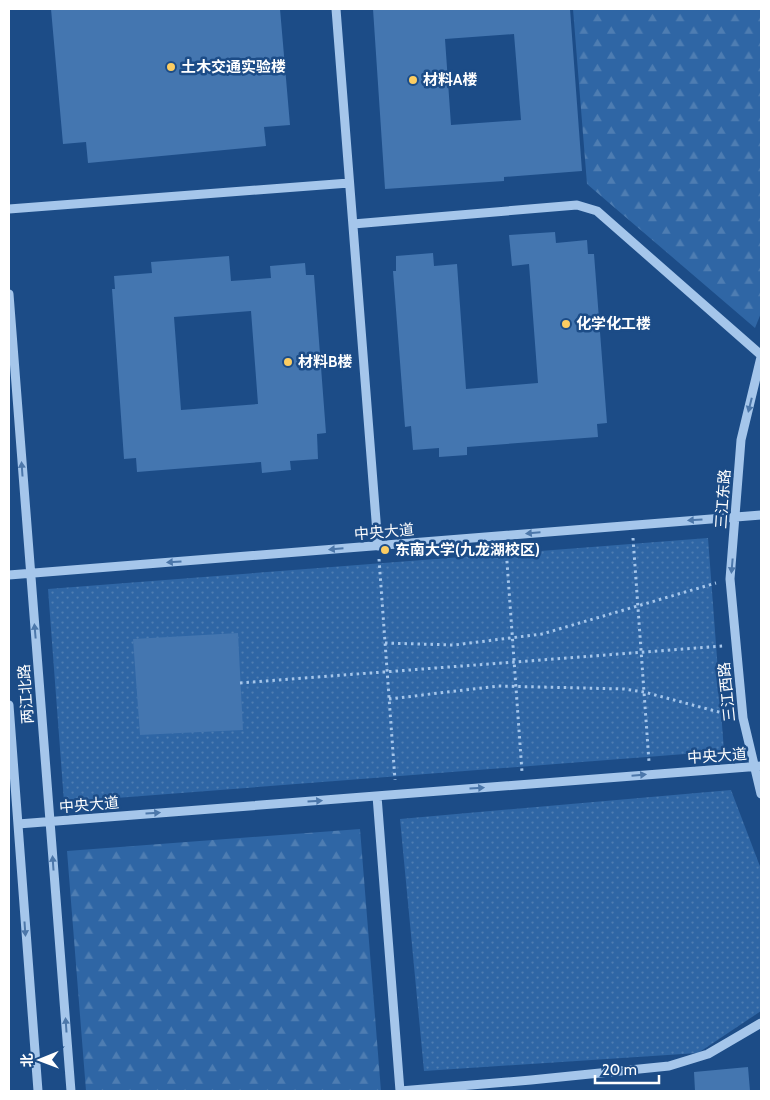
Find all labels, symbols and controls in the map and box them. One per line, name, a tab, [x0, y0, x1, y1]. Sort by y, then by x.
place label: 土木交通实验楼	[181, 58, 286, 76]
marker: 土木交通实验楼	[165, 61, 177, 73]
place label: 材料A楼	[423, 71, 477, 89]
marker: 材料A楼	[407, 74, 419, 86]
place label: 化学化工楼	[576, 315, 651, 333]
marker: 化学化工楼	[560, 318, 572, 330]
place label: 材料B楼	[298, 353, 352, 371]
marker: 材料B楼	[282, 356, 294, 368]
one-way arrow	[746, 397, 754, 412]
one-way arrow	[18, 461, 26, 477]
street label: 三江东路	[712, 468, 734, 530]
one-way arrow	[687, 517, 703, 525]
street label: 中央大道	[353, 520, 415, 544]
one-way arrow	[525, 530, 541, 538]
place label: 东南大学(九龙湖校区)	[395, 541, 540, 559]
marker: 东南大学(九龙湖校区)	[379, 544, 391, 556]
one-way arrow	[328, 545, 344, 553]
one-way arrow	[166, 558, 182, 566]
one-way arrow	[727, 558, 735, 574]
one-way arrow	[31, 623, 39, 639]
street label: 三江西路	[715, 661, 739, 723]
street label: 两江北路	[15, 663, 37, 725]
street label: 中央大道	[686, 745, 748, 767]
one-way arrow	[632, 771, 648, 779]
one-way arrow	[470, 784, 486, 792]
street label: 中央大道	[58, 793, 120, 817]
one-way arrow	[308, 797, 324, 805]
one-way arrow	[146, 809, 162, 817]
one-way arrow	[49, 855, 57, 871]
one-way arrow	[22, 921, 30, 937]
one-way arrow	[61, 1017, 69, 1033]
north arrow	[15, 1035, 65, 1085]
scale bar	[595, 1052, 659, 1084]
text: 北	[18, 1053, 36, 1067]
text: 20 m	[602, 1061, 637, 1079]

